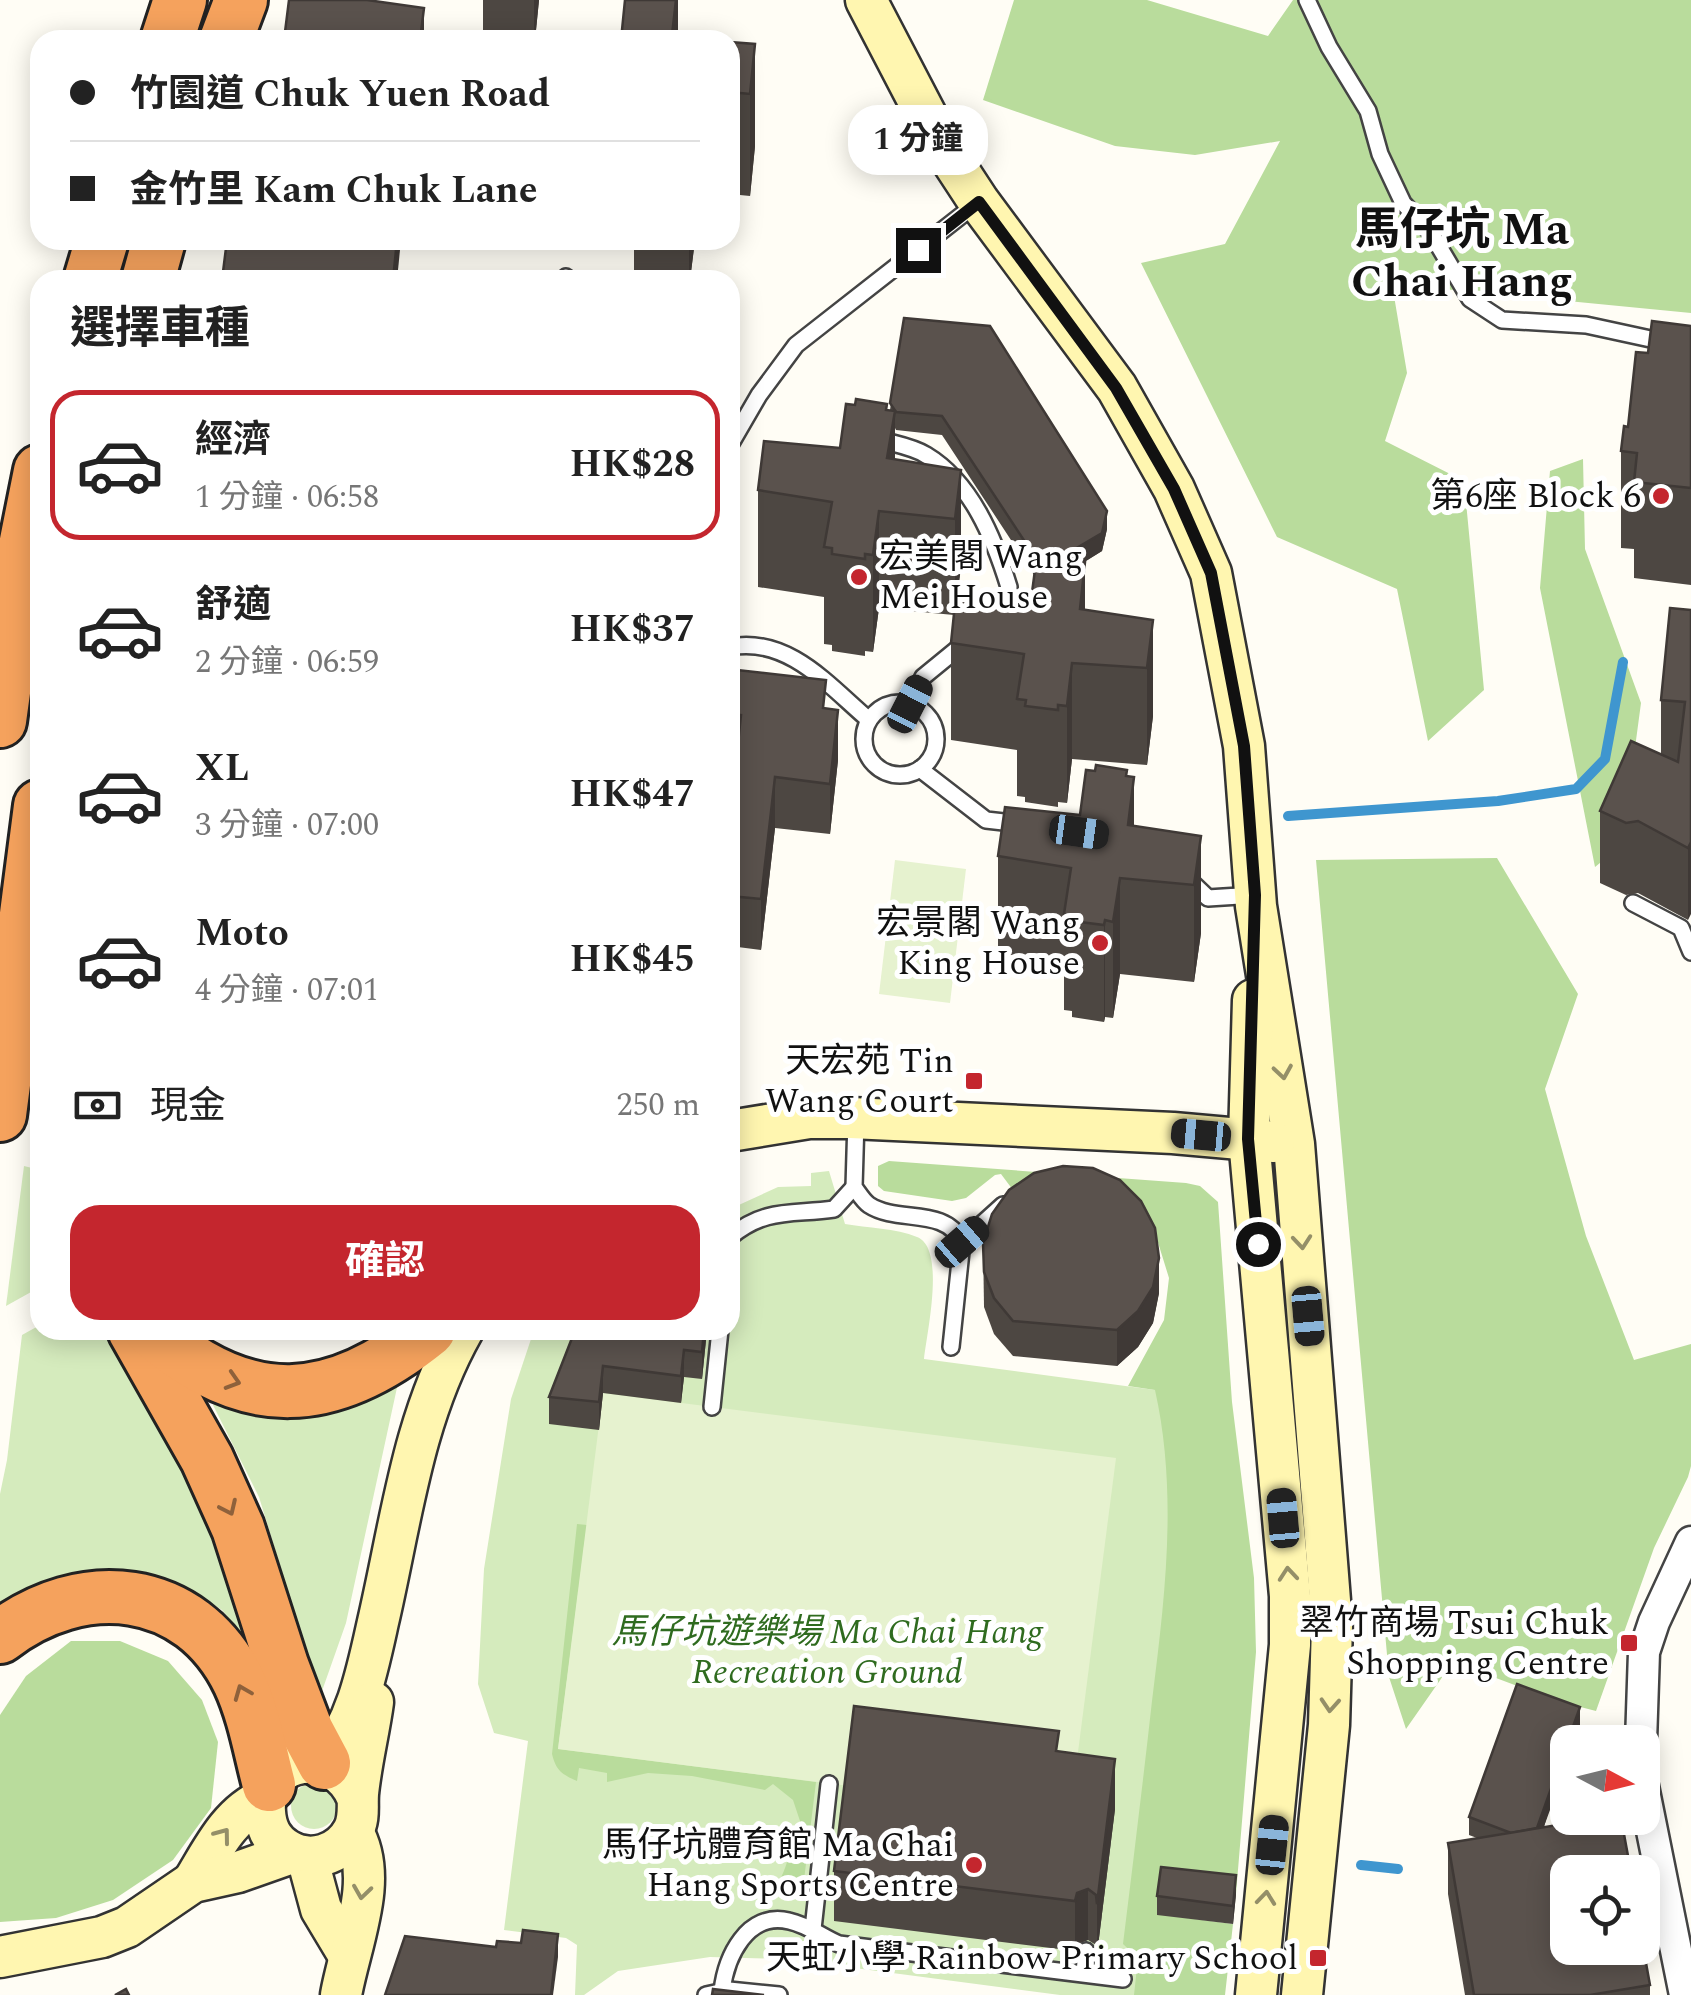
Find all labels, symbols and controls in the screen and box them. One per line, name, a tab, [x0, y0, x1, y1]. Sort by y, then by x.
text: 竹園道 Chuk Yuen Road	[130, 66, 550, 124]
callout: 1 分鐘	[848, 105, 988, 175]
text: 1 分鐘	[873, 115, 963, 164]
text: 金竹里 Kam Chuk Lane	[130, 162, 538, 220]
district label: 馬仔坑 Ma Chai Hang	[1351, 196, 1573, 317]
route end	[896, 228, 941, 273]
text: 選擇車種	[70, 295, 250, 364]
text: 經濟	[195, 412, 271, 470]
icon: car	[75, 420, 165, 510]
text: HK$28	[570, 436, 695, 494]
place label: 第6座 Block 6	[1430, 470, 1641, 523]
text: 1 分鐘 · 06:58	[195, 473, 379, 522]
marker: 第6座 Block 6	[1650, 485, 1672, 507]
place label: 宏美閣 Wang Mei House	[879, 531, 1083, 624]
marker: 宏美閣 Wang Mei House	[848, 566, 870, 588]
text: 舒適	[195, 577, 271, 635]
icon: car	[75, 585, 165, 675]
text: HK$37	[570, 601, 695, 659]
text: 2 分鐘 · 06:59	[195, 638, 379, 687]
car	[883, 670, 937, 738]
text: XL	[195, 740, 249, 798]
icon: car	[75, 750, 165, 840]
text: HK$47	[570, 766, 695, 824]
text: 3 分鐘 · 07:00	[195, 801, 379, 850]
car	[1047, 813, 1111, 851]
place label: 宏景閣 Wang King House	[876, 897, 1080, 990]
text: Moto	[195, 905, 289, 963]
icon: car	[75, 915, 165, 1005]
text: HK$45	[570, 931, 695, 989]
marker: 宏景閣 Wang King House	[1089, 932, 1111, 954]
text: 4 分鐘 · 07:01	[195, 966, 379, 1015]
place label: 天宏苑 Tin Wang Court	[765, 1035, 954, 1128]
one-way arrow	[1271, 1063, 1292, 1080]
marker: 天宏苑 Tin Wang Court	[963, 1070, 985, 1092]
icon: cash	[70, 1078, 125, 1133]
text: 現金	[150, 1078, 226, 1136]
text: 250 m	[616, 1081, 700, 1130]
car	[1170, 1117, 1232, 1153]
button: 確認	[70, 1205, 700, 1320]
car	[930, 1211, 994, 1273]
route start	[1236, 1222, 1281, 1267]
one-way arrow	[1291, 1234, 1312, 1250]
car	[1290, 1285, 1326, 1347]
one-way arrow	[224, 1369, 241, 1390]
car	[1265, 1487, 1301, 1549]
one-way arrow	[217, 1498, 237, 1516]
one-way arrow	[1278, 1566, 1300, 1582]
place label: 翠竹商場 Tsui Chuk Shopping Centre	[1299, 1597, 1609, 1690]
park label: 馬仔坑遊樂場 Ma Chai Hang Recreation Ground	[611, 1606, 1044, 1699]
marker: 翠竹商場 Tsui Chuk Shopping Centre	[1618, 1632, 1640, 1654]
one-way arrow	[233, 1684, 253, 1701]
one-way arrow	[1320, 1698, 1341, 1714]
north arrow	[1550, 1725, 1660, 1835]
map controls	[1550, 1725, 1660, 1965]
car	[1254, 1814, 1290, 1876]
place label: 馬仔坑體育館 Ma Chai Hang Sports Centre	[602, 1819, 954, 1912]
one-way arrow	[212, 1828, 229, 1846]
marker: 馬仔坑體育館 Ma Chai Hang Sports Centre	[963, 1854, 985, 1876]
button: locate	[1550, 1855, 1660, 1965]
one-way arrow	[353, 1884, 374, 1901]
one-way arrow	[1255, 1890, 1276, 1906]
place label: 天虹小學 Rainbow Primary School	[766, 1932, 1298, 1985]
marker: 天虹小學 Rainbow Primary School	[1307, 1947, 1329, 1969]

